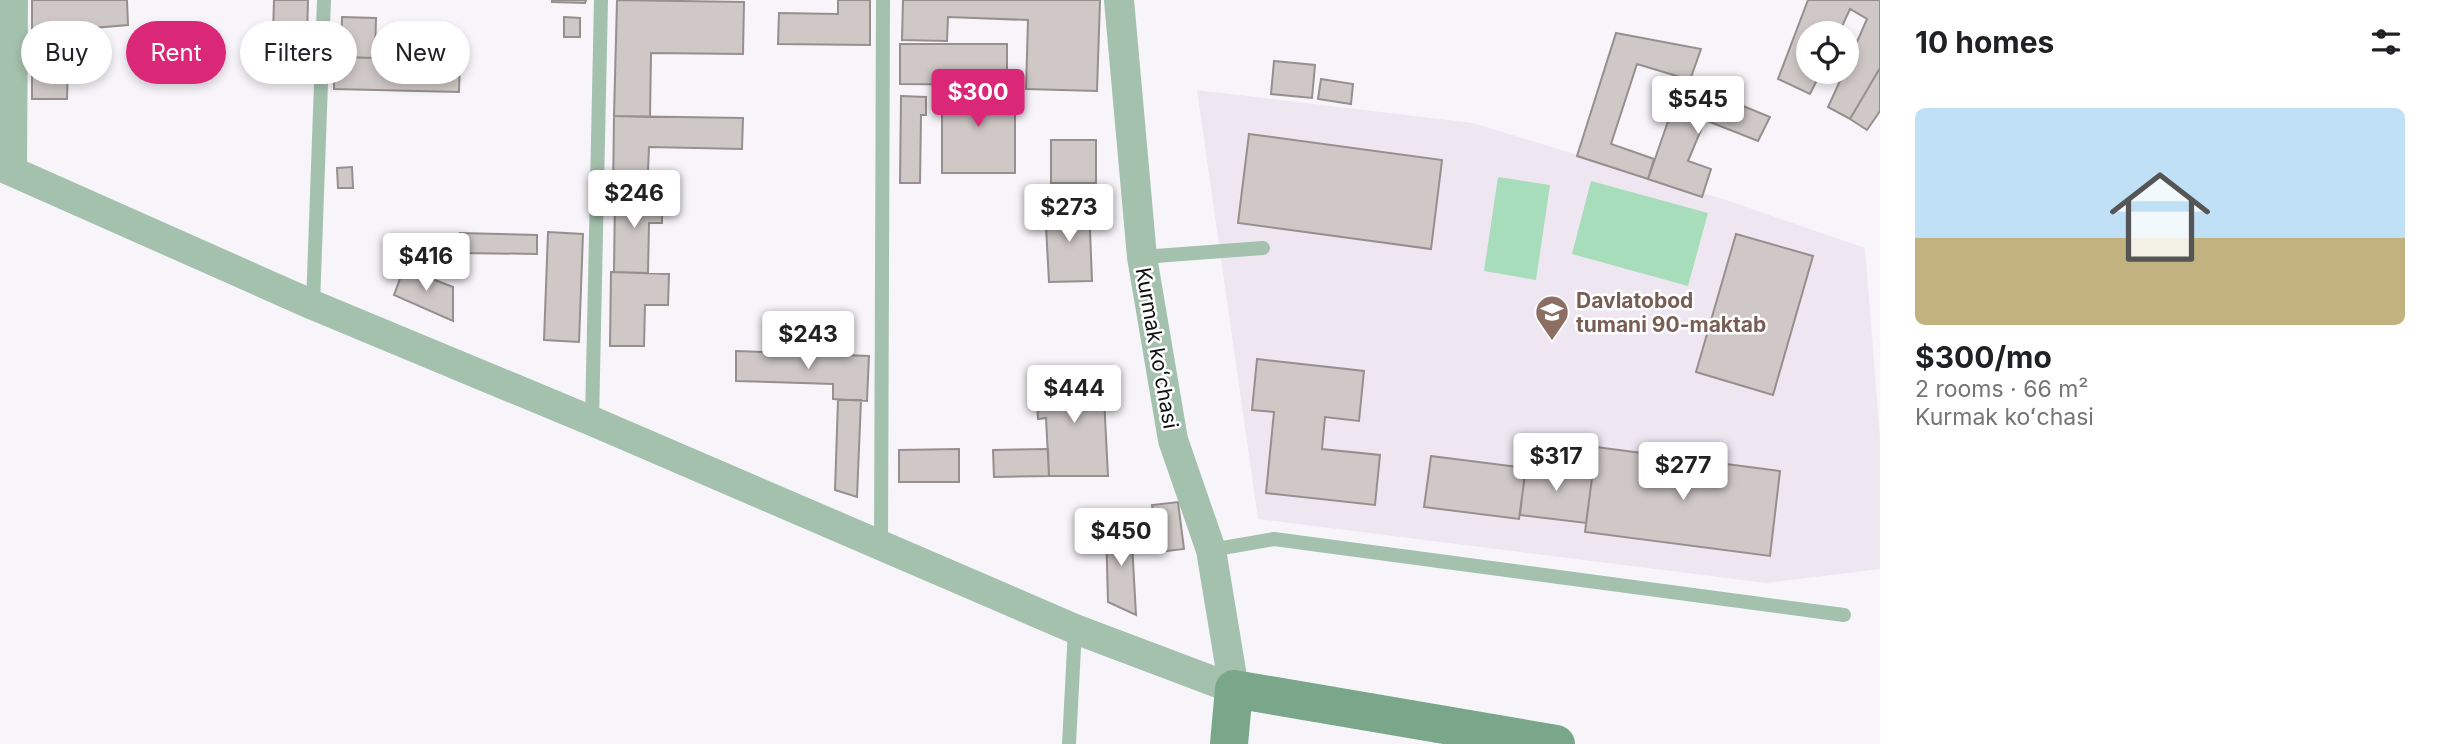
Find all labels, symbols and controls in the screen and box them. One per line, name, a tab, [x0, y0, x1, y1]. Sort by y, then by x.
chip: Buy	[21, 21, 112, 84]
chip: Rent	[126, 21, 226, 84]
chip: Filters	[240, 21, 357, 84]
chip: New	[371, 21, 470, 84]
map controls	[1796, 21, 1859, 84]
button: locate	[1796, 21, 1859, 84]
icon: filters	[2367, 23, 2405, 61]
text: 10 homes	[1915, 24, 2054, 60]
pin: $300	[937, 69, 1019, 129]
pin: $545	[1657, 76, 1739, 136]
text: $300	[948, 78, 1008, 106]
text: $545	[1668, 85, 1728, 113]
icon: home	[2097, 154, 2223, 280]
pin: $246	[593, 170, 675, 230]
text: $246	[604, 179, 664, 207]
pin: $273	[1028, 184, 1110, 244]
text: $273	[1040, 193, 1098, 221]
pin: $416	[385, 233, 467, 293]
text: $416	[399, 242, 453, 270]
street label: Kurmak koʻchasi	[1131, 265, 1183, 431]
place label: Davlatobod tumani 90-maktab	[1576, 288, 1766, 337]
school or university icon: Davlatobod tumani 90-maktab	[1533, 293, 1571, 342]
pin: $243	[767, 312, 849, 371]
text: $243	[778, 320, 838, 348]
text: $300/mo	[1915, 339, 2052, 375]
pin: $444	[1033, 366, 1115, 425]
text: $444	[1043, 374, 1105, 402]
text: 2 rooms · 66 m²	[1915, 375, 2089, 403]
text: Kurmak koʻchasi	[1915, 403, 2094, 431]
pin: $317	[1515, 434, 1597, 493]
text: $317	[1529, 442, 1583, 470]
pin: $277	[1642, 442, 1724, 502]
text: $277	[1655, 451, 1711, 479]
pin: $450	[1080, 508, 1162, 568]
text: $450	[1091, 517, 1151, 545]

